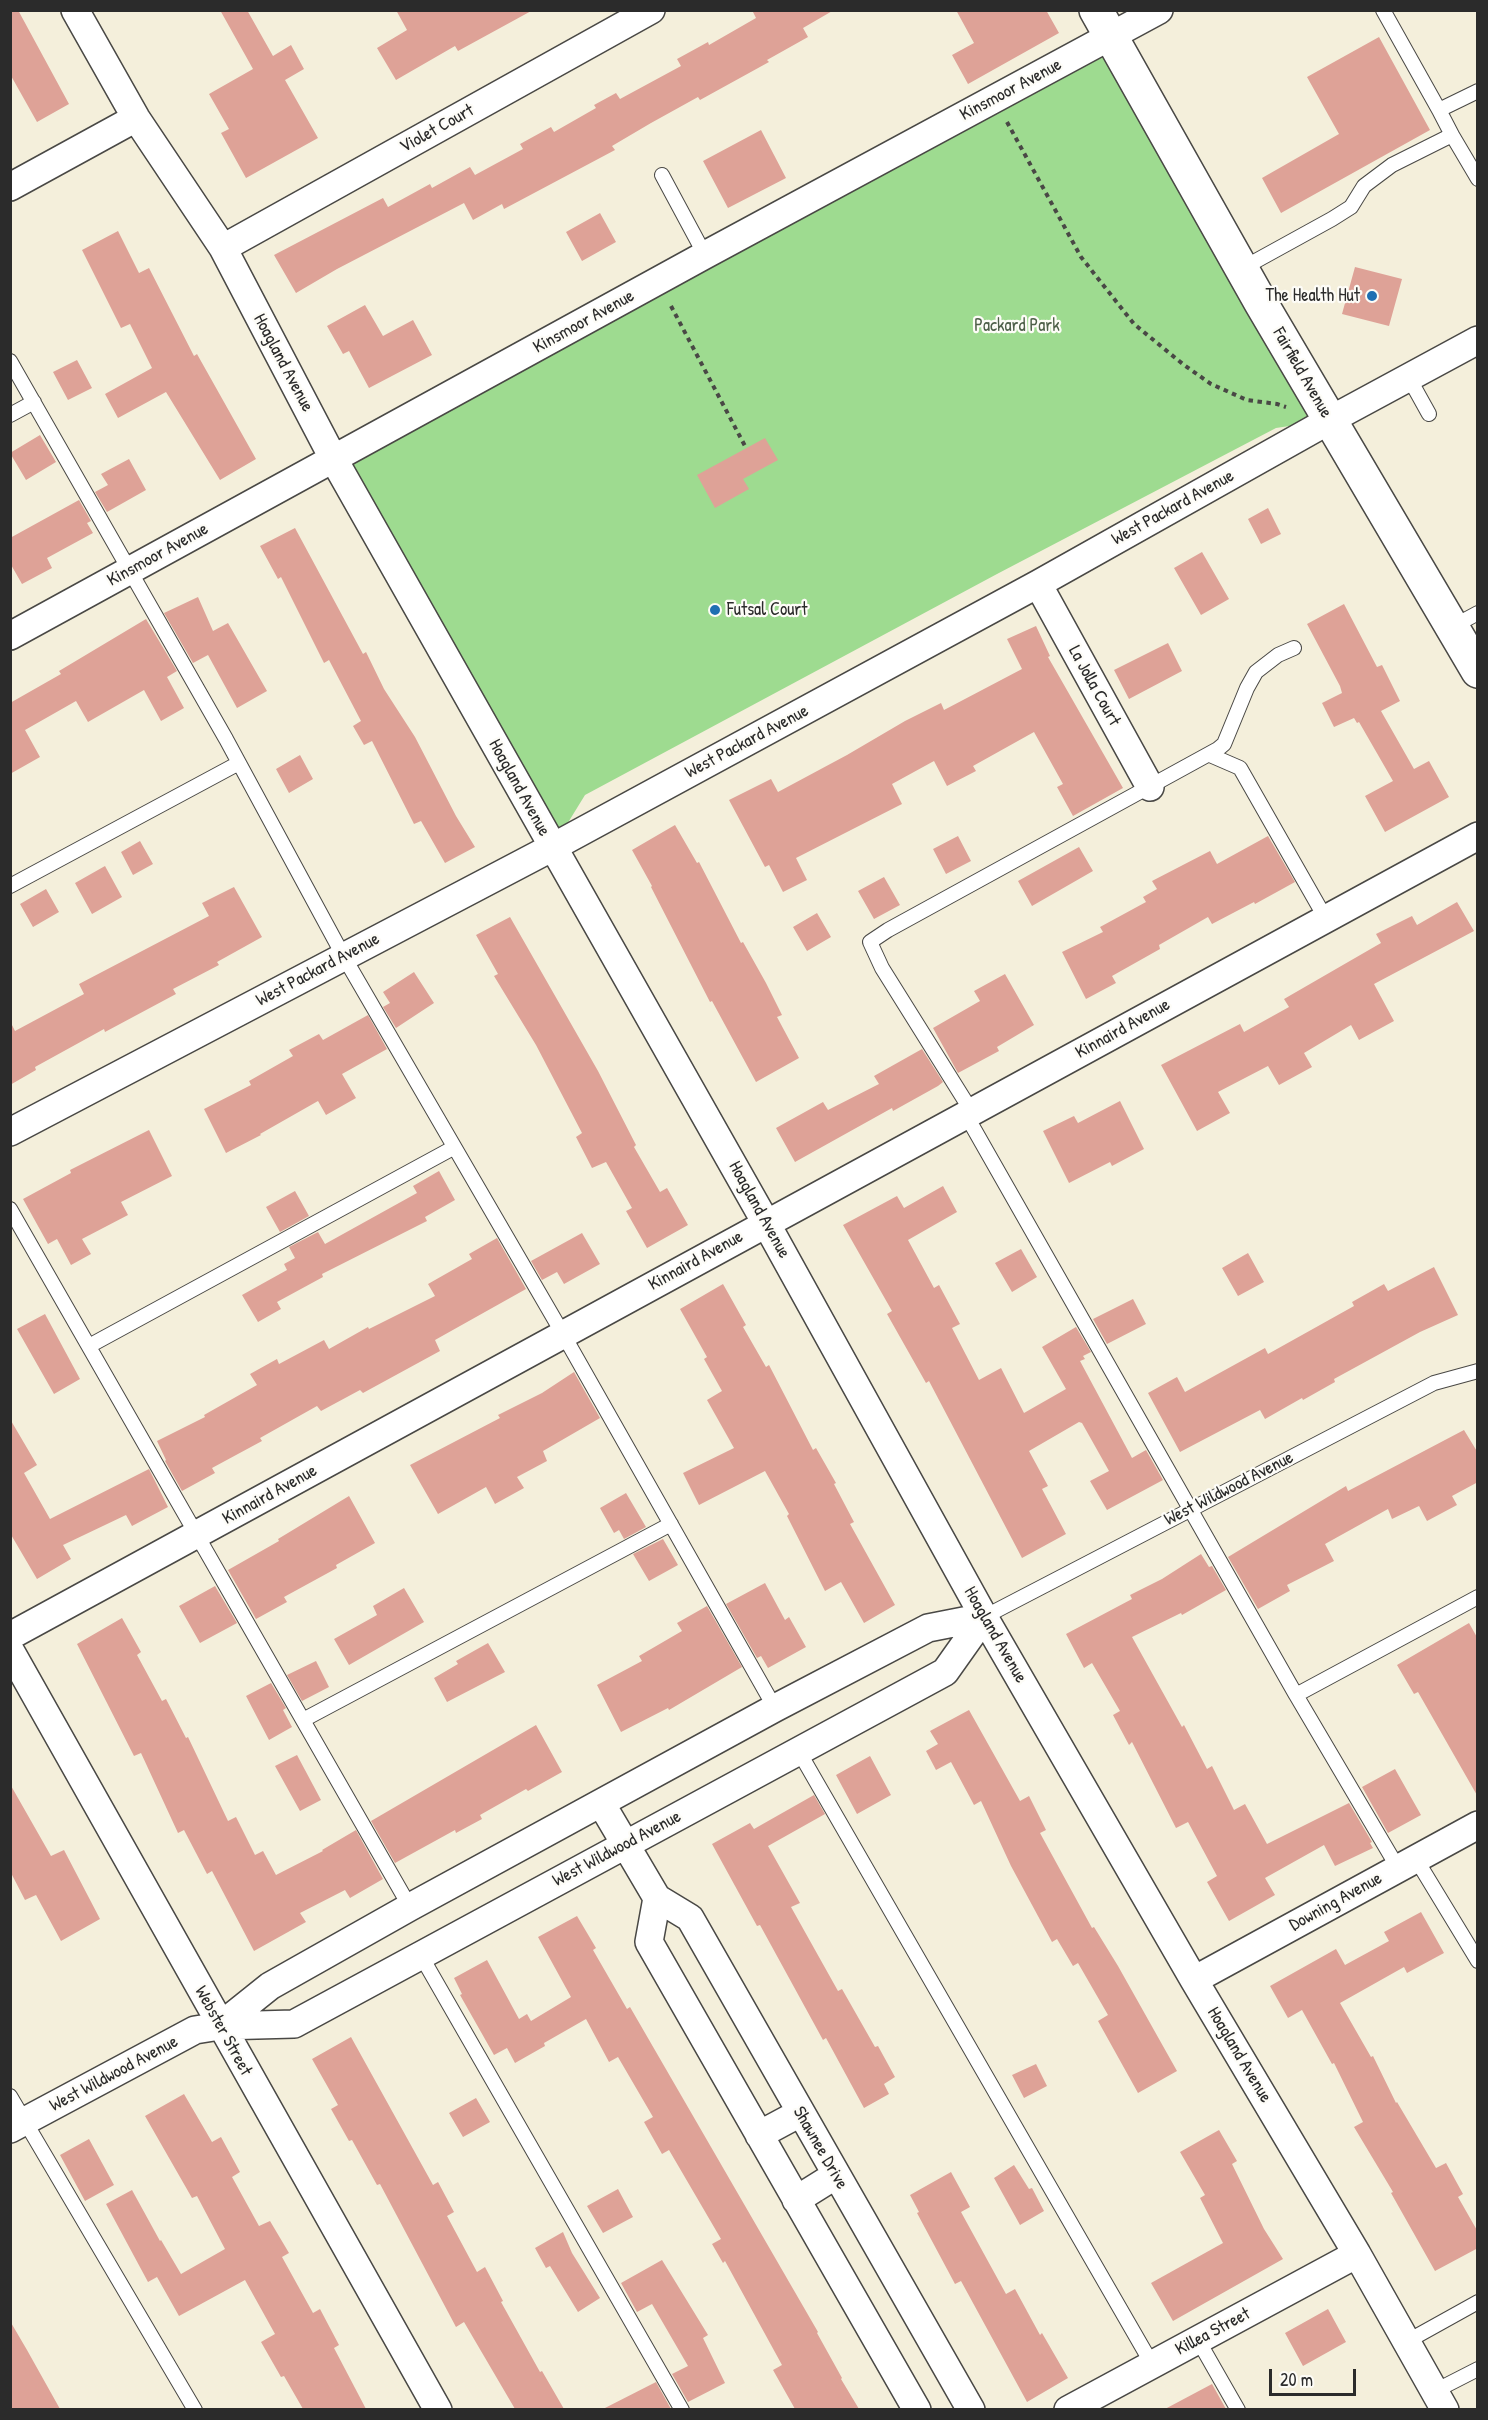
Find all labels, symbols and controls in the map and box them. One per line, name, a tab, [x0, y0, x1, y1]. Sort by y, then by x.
street label: Kinsmoor Avenue	[956, 54, 1066, 126]
street label: Violet Court	[396, 100, 478, 158]
street label: Kinsmoor Avenue	[530, 285, 638, 359]
place label: The Health Hut	[1266, 285, 1360, 307]
marker: The Health Hut	[1365, 289, 1379, 303]
street label: Hoagland Avenue	[248, 310, 318, 416]
park label: Packard Park	[974, 315, 1060, 337]
street label: Fairfield Avenue	[1267, 324, 1337, 422]
street label: West Packard Avenue	[1108, 465, 1238, 551]
street label: Kinsmoor Avenue	[104, 518, 212, 592]
place label: Futsal Court	[727, 599, 807, 621]
marker: Futsal Court	[708, 603, 722, 617]
street label: La Jolla Court	[1063, 642, 1125, 730]
street label: West Packard Avenue	[682, 700, 812, 784]
street label: Hoagland Avenue	[483, 736, 555, 840]
street label: West Packard Avenue	[253, 928, 383, 1012]
street label: Kinnaird Avenue	[1072, 994, 1174, 1064]
street label: Hoagland Avenue	[723, 1158, 795, 1262]
street label: Kinnaird Avenue	[645, 1226, 747, 1296]
street label: West Wildwood Avenue	[1161, 1447, 1297, 1531]
street label: Kinnaird Avenue	[219, 1460, 321, 1530]
street label: Hoagland Avenue	[959, 1583, 1031, 1687]
street label: West Wildwood Avenue	[549, 1806, 685, 1892]
street label: Downing Avenue	[1286, 1868, 1386, 1936]
street label: Webster Street	[190, 1983, 256, 2079]
street label: Hoagland Avenue	[1202, 2003, 1276, 2107]
street label: West Wildwood Avenue	[46, 2031, 182, 2117]
street label: Shawnee Drive	[788, 2103, 852, 2193]
street label: Killea Street	[1172, 2303, 1254, 2361]
scale bar	[1272, 2357, 1359, 2395]
text: 20 m	[1280, 2367, 1313, 2392]

